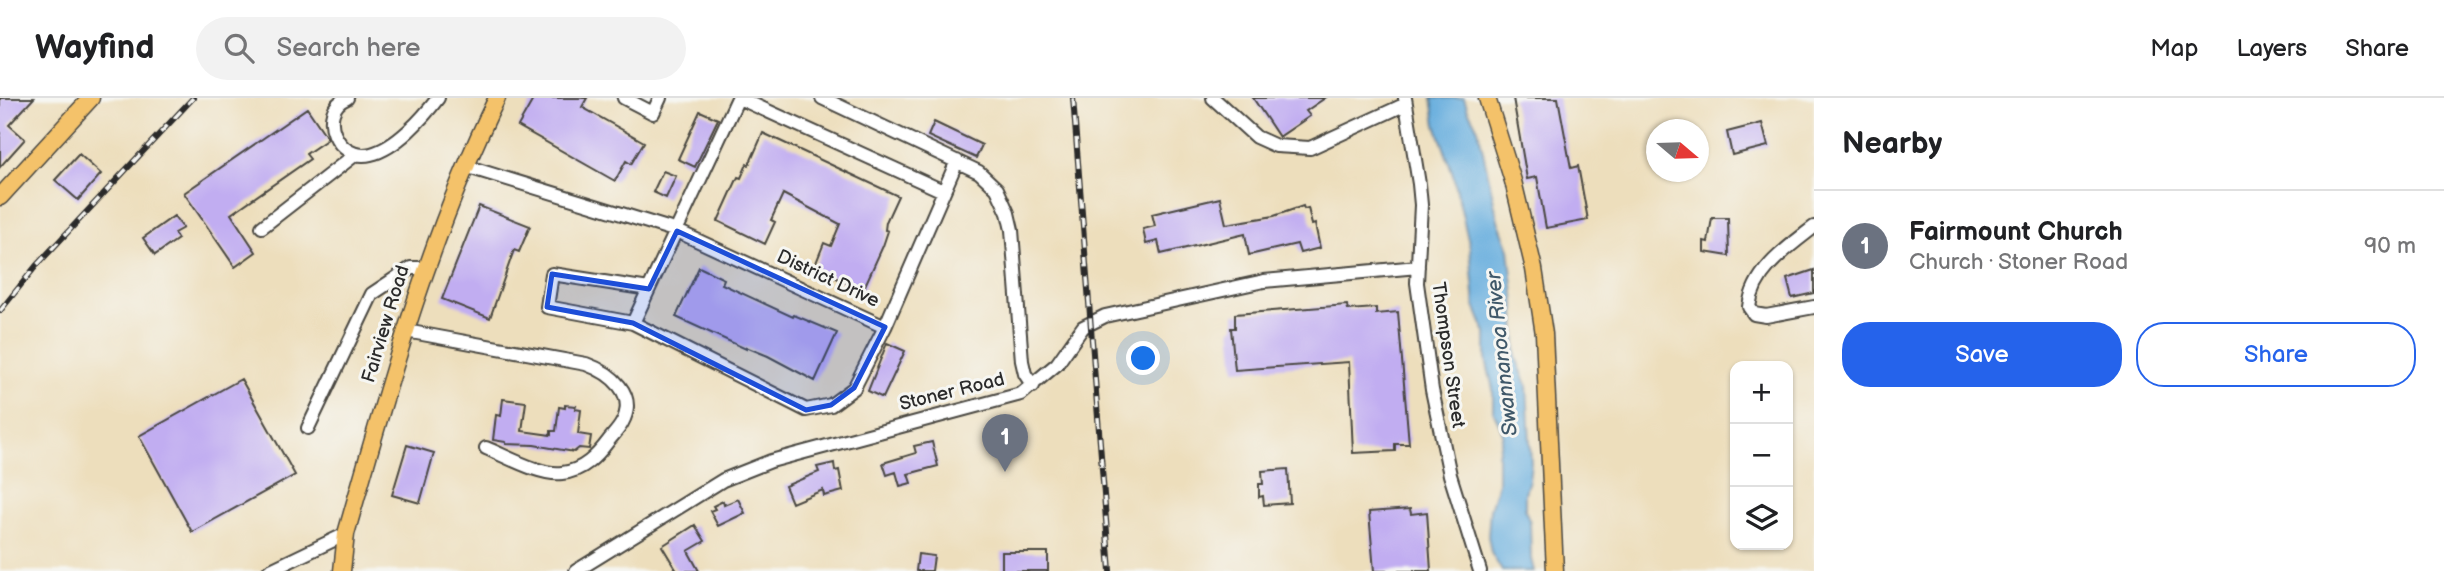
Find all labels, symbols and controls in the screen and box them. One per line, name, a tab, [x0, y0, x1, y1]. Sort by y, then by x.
search box	[196, 17, 686, 80]
text: Wayfind	[35, 28, 154, 68]
icon: search	[220, 29, 258, 67]
text: Search here	[276, 33, 421, 64]
text: Map	[2150, 34, 2198, 63]
text: Layers	[2236, 34, 2307, 63]
text: Share	[2345, 34, 2409, 63]
north arrow	[1646, 119, 1709, 182]
text: Nearby	[1842, 126, 1942, 162]
text: Fairmount Church	[1909, 217, 2123, 248]
text: 1	[1860, 232, 1870, 260]
text: 90 m	[2364, 232, 2416, 260]
street label: District Drive	[773, 245, 883, 313]
text: Church · Stoner Road	[1909, 248, 2128, 276]
street label: Fairview Road	[357, 263, 415, 385]
water label: Swannanoa River	[1481, 269, 1523, 437]
street label: Thompson Street	[1426, 281, 1470, 429]
button: Save	[1842, 322, 2122, 387]
button: Share	[2136, 322, 2416, 387]
your location	[1126, 341, 1160, 375]
map controls	[1730, 361, 1793, 550]
button: +	[1730, 361, 1793, 424]
street label: Stoner Road	[897, 368, 1007, 416]
pin: 1	[982, 414, 1028, 472]
button: −	[1730, 424, 1793, 487]
button: layers	[1730, 487, 1793, 550]

